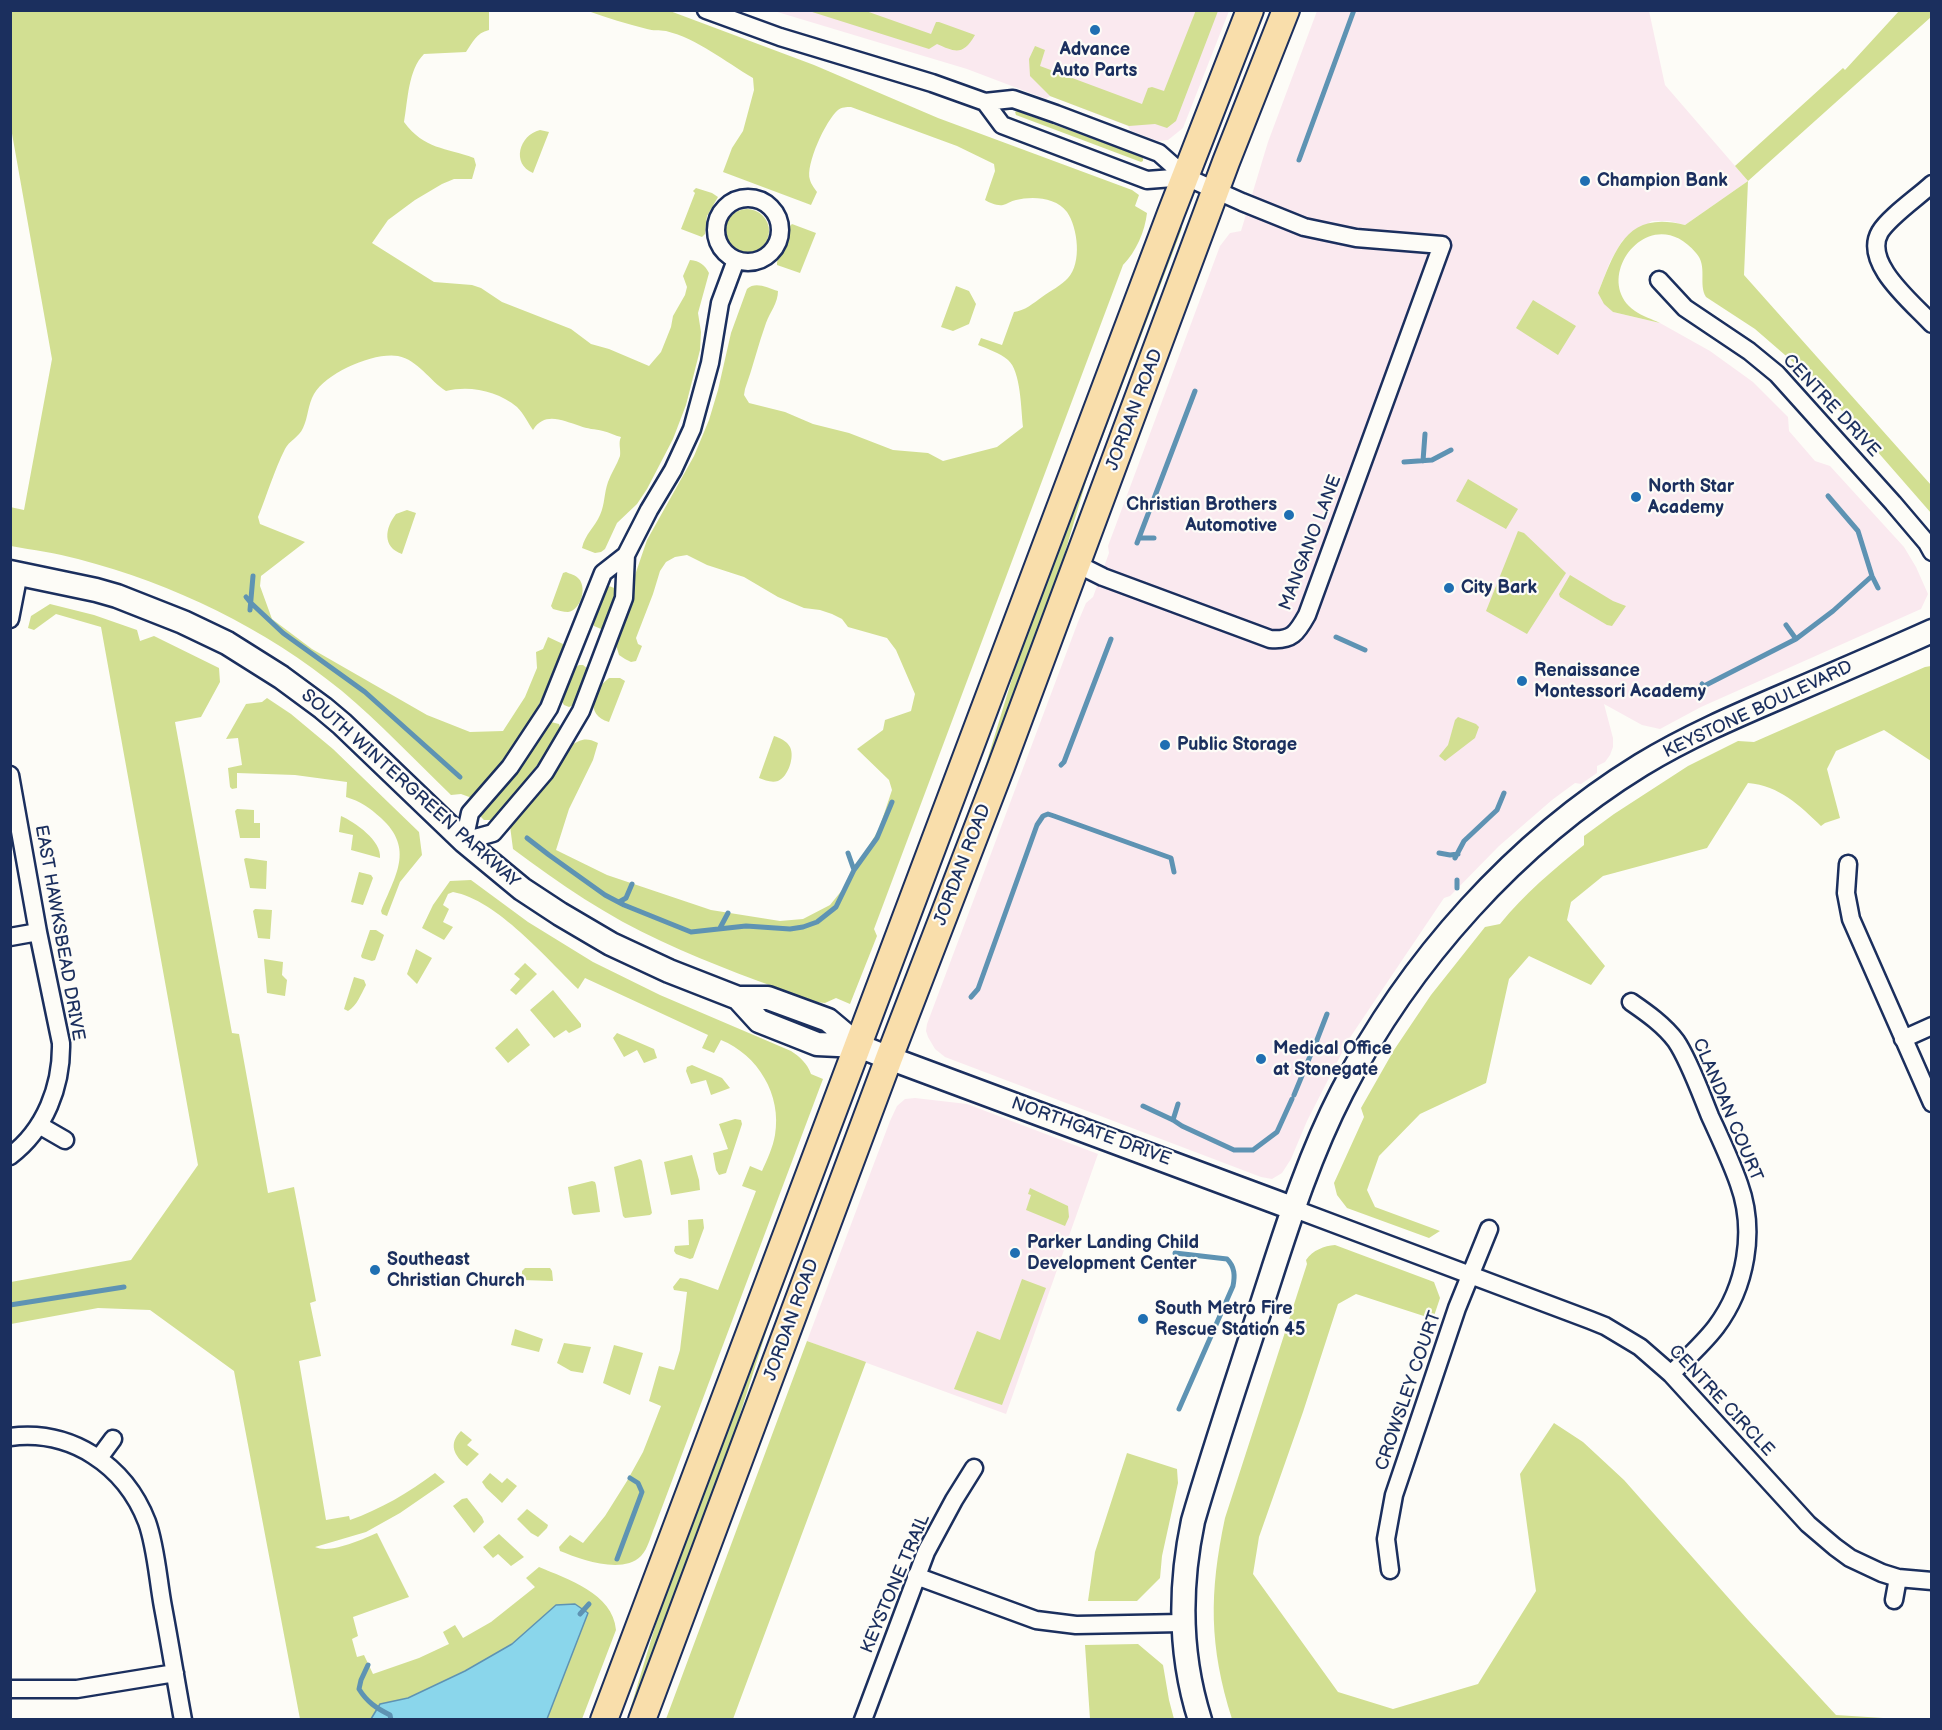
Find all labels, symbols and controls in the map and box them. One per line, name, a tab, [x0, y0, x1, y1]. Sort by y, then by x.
marker: Advance Auto Parts	[1088, 23, 1102, 37]
place label: Advance Auto Parts	[1053, 39, 1137, 82]
place label: Champion Bank	[1597, 170, 1728, 192]
marker: Champion Bank	[1578, 174, 1592, 188]
street label: JORDAN ROAD	[1102, 346, 1168, 474]
street label: CENTRE DRIVE	[1778, 350, 1884, 462]
street label: MANGANO LANE	[1275, 472, 1347, 614]
place label: North Star Academy	[1648, 476, 1734, 518]
marker: North Star Academy	[1629, 490, 1643, 504]
place label: Christian Brothers Automotive	[1126, 494, 1277, 536]
marker: Christian Brothers Automotive	[1282, 508, 1296, 522]
place label: City Bark	[1461, 577, 1537, 599]
marker: City Bark	[1442, 581, 1456, 595]
street label: KEYSTONE BOULEVARD	[1660, 657, 1856, 763]
place label: Renaissance Montessori Academy	[1534, 660, 1706, 702]
marker: Renaissance Montessori Academy	[1515, 674, 1529, 688]
street label: SOUTH WINTERGREEN PARKWAY	[296, 685, 524, 893]
place label: Public Storage	[1177, 734, 1297, 756]
marker: Public Storage	[1158, 738, 1172, 752]
street label: JORDAN ROAD	[930, 801, 996, 929]
street label: EAST HAWKSBEAD DRIVE	[29, 823, 89, 1043]
street label: CLANDAN COURT	[1687, 1035, 1767, 1185]
place label: Medical Office at Stonegate	[1273, 1038, 1392, 1080]
marker: Medical Office at Stonegate	[1254, 1052, 1268, 1066]
street label: NORTHGATE DRIVE	[1008, 1093, 1174, 1171]
place label: Parker Landing Child Development Center	[1027, 1232, 1199, 1274]
marker: Parker Landing Child Development Center	[1008, 1246, 1022, 1260]
place label: Southeast Christian Church	[387, 1249, 525, 1292]
street label: JORDAN ROAD	[760, 1256, 824, 1384]
marker: Southeast Christian Church	[368, 1263, 382, 1277]
place label: South Metro Fire Rescue Station 45	[1155, 1298, 1305, 1340]
street label: CROWSLEY COURT	[1372, 1309, 1446, 1473]
marker: South Metro Fire Rescue Station 45	[1136, 1312, 1150, 1326]
street label: CENTRE CIRCLE	[1664, 1341, 1778, 1461]
street label: KEYSTONE TRAIL	[857, 1511, 935, 1657]

